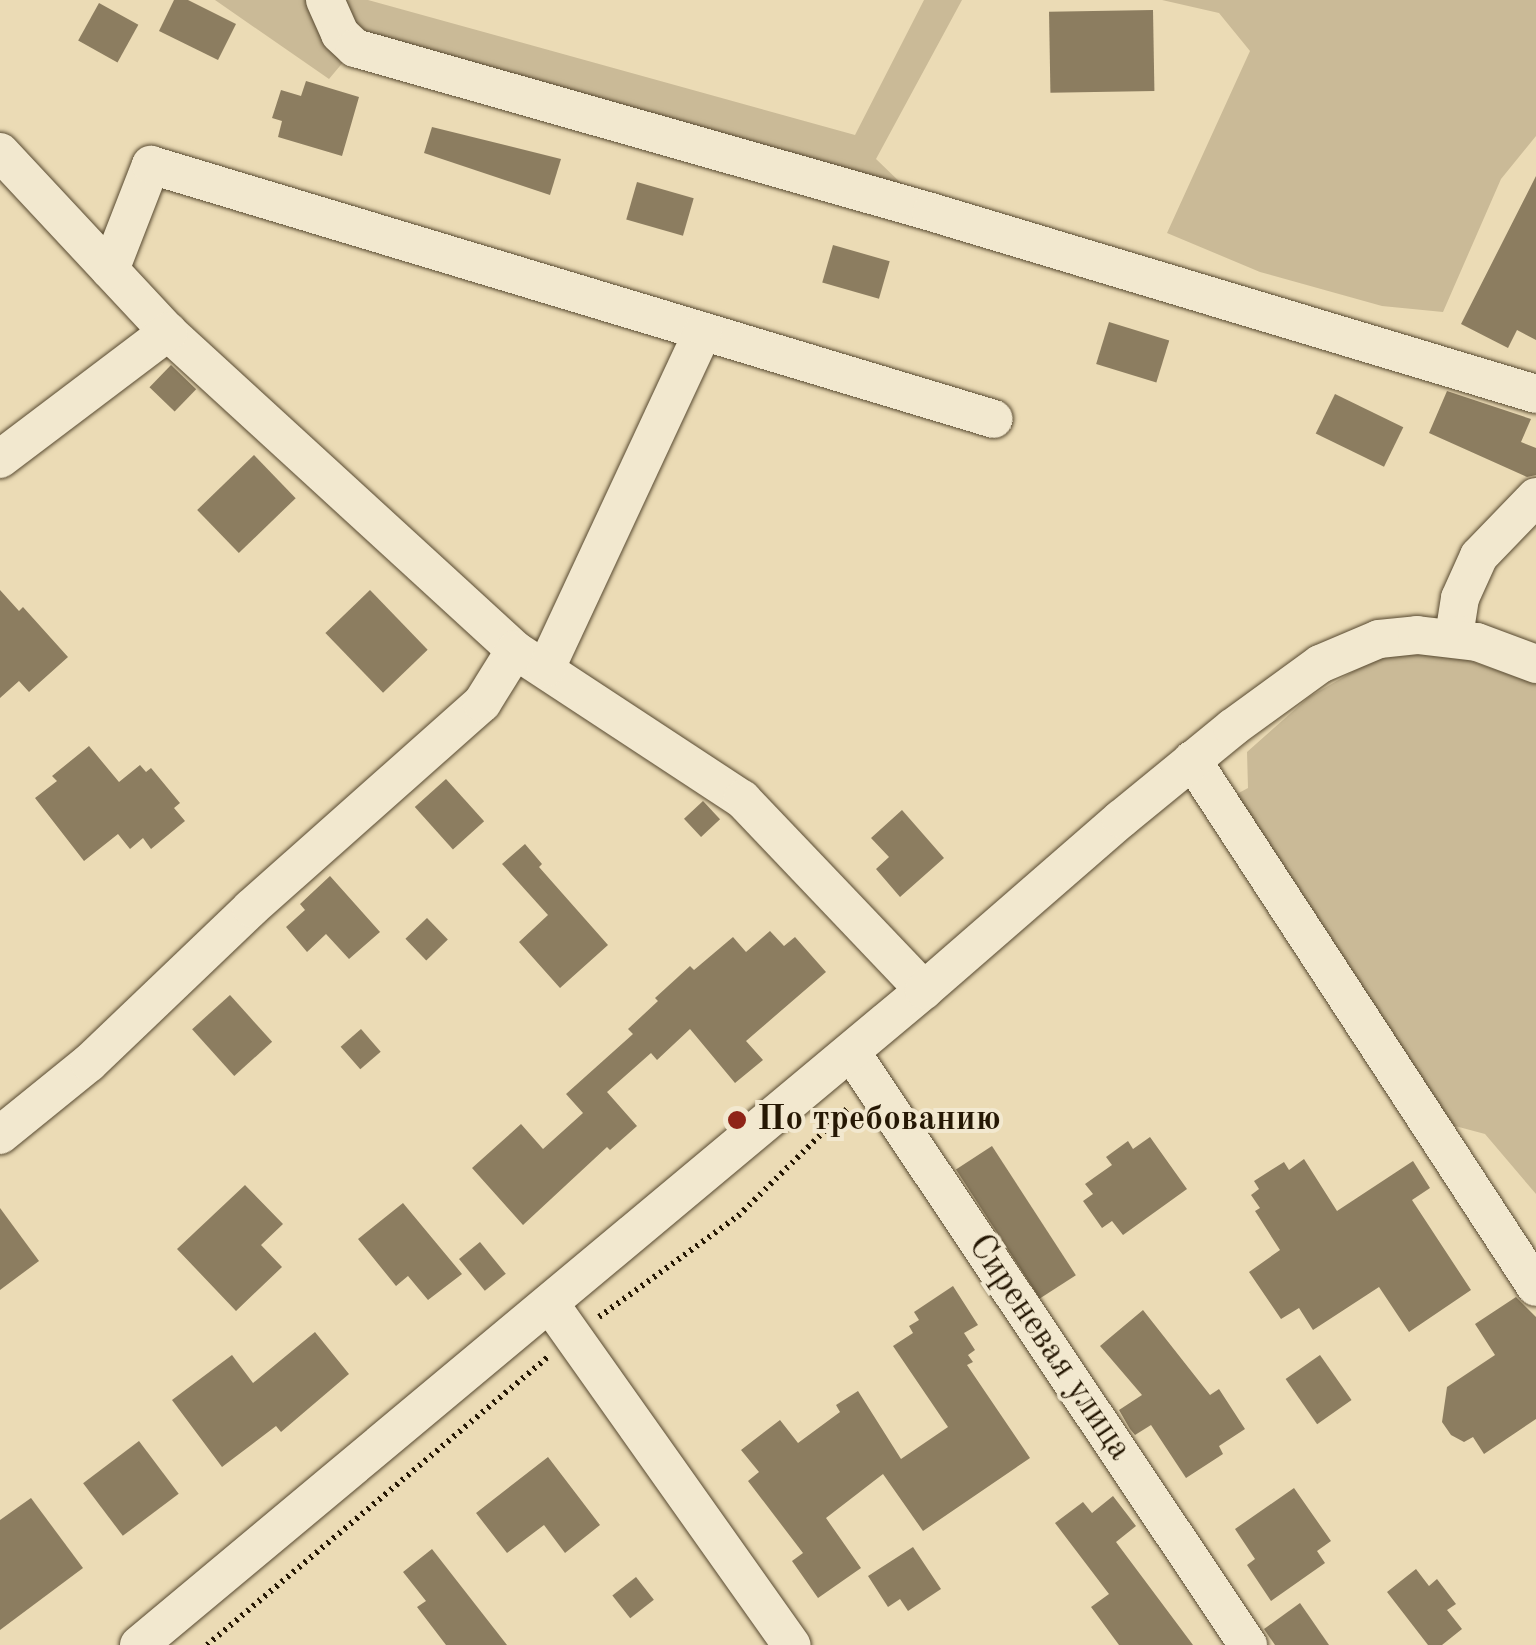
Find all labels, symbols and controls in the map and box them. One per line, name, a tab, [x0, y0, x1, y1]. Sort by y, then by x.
place label: По требованию	[757, 1099, 1001, 1141]
marker: По требованию	[726, 1109, 748, 1131]
street label: Сиреневая улица	[958, 1227, 1140, 1469]

